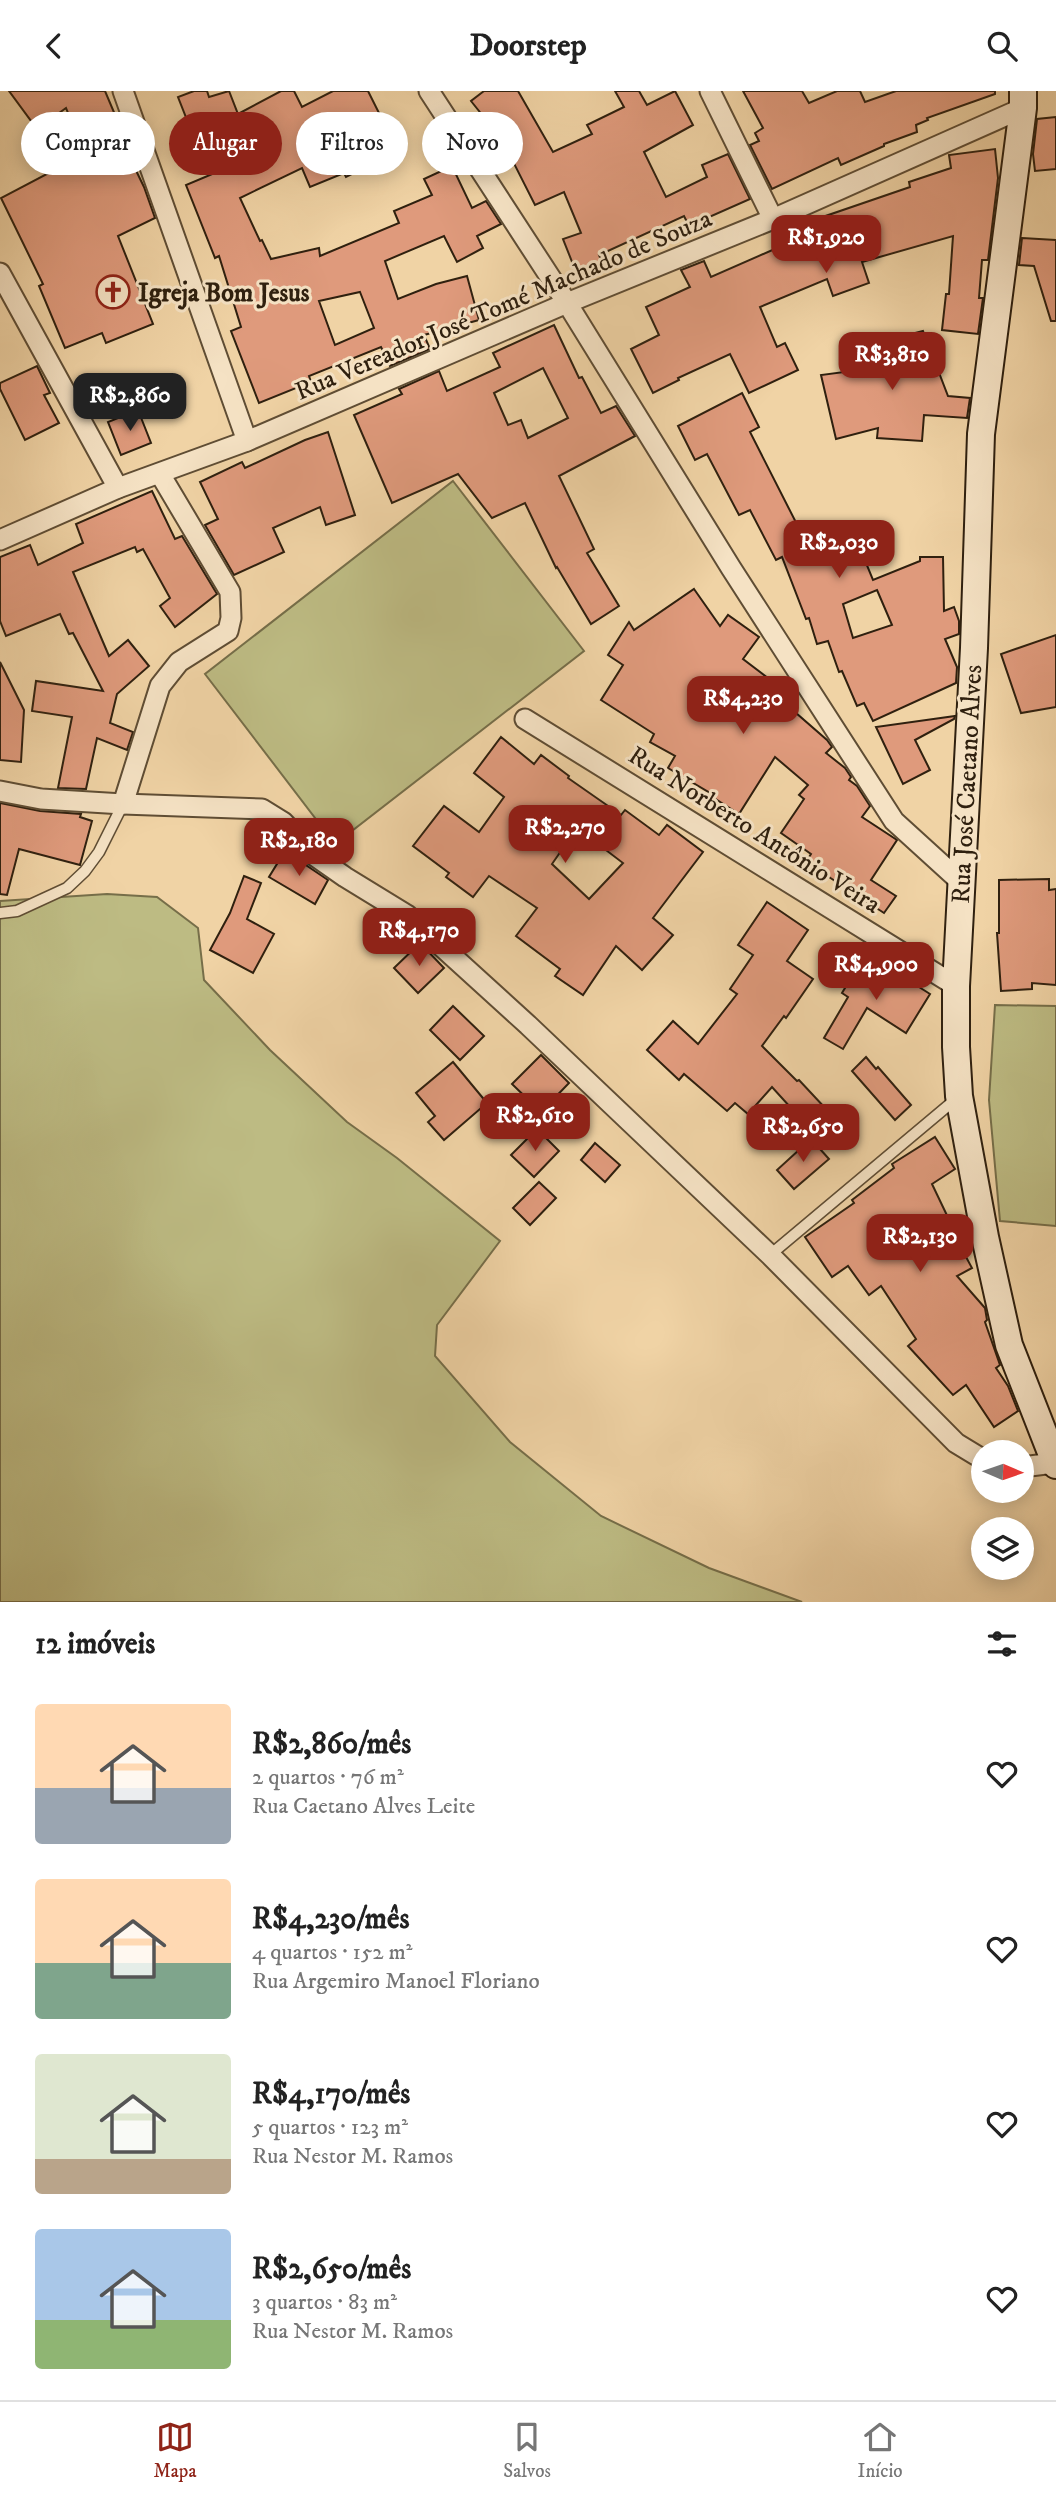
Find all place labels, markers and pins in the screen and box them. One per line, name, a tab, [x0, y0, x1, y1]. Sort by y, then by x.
pin: R$1,920	[761, 215, 891, 275]
church icon: Igreja Bom Jesus	[94, 273, 132, 311]
place label: Igreja Bom Jesus	[138, 277, 310, 310]
pin: R$3,810	[827, 333, 957, 392]
pin: R$2,860	[65, 373, 195, 433]
pin: R$2,030	[774, 521, 904, 580]
pin: R$4,230	[678, 677, 808, 736]
pin: R$2,270	[500, 805, 630, 865]
pin: R$2,180	[234, 819, 364, 878]
pin: R$4,170	[354, 909, 484, 968]
pin: R$4,900	[811, 943, 941, 1002]
pin: R$2,610	[470, 1093, 600, 1153]
pin: R$2,650	[738, 1105, 868, 1164]
pin: R$2,130	[855, 1215, 985, 1274]

